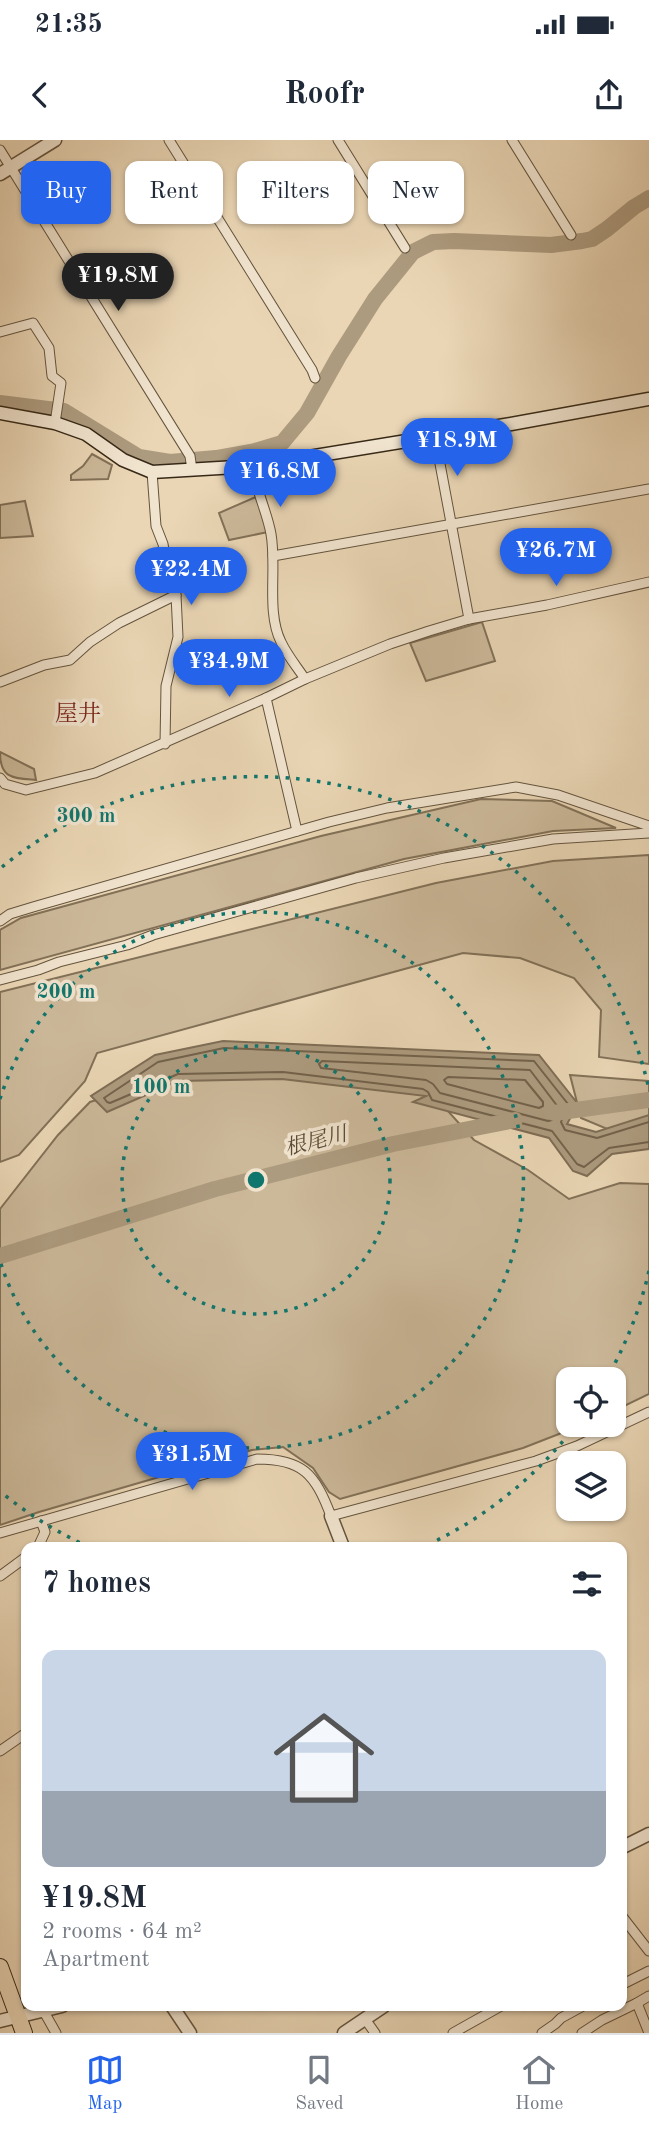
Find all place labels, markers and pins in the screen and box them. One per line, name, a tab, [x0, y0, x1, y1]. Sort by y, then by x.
pin: ¥19.8M	[61, 254, 175, 313]
pin: ¥18.9M	[400, 418, 514, 478]
pin: ¥16.8M	[223, 450, 337, 509]
pin: ¥26.7M	[499, 528, 613, 588]
pin: ¥22.4M	[134, 547, 248, 607]
pin: ¥34.9M	[172, 640, 286, 699]
centre of rings	[244, 1168, 268, 1192]
pin: ¥31.5M	[135, 1432, 249, 1492]

